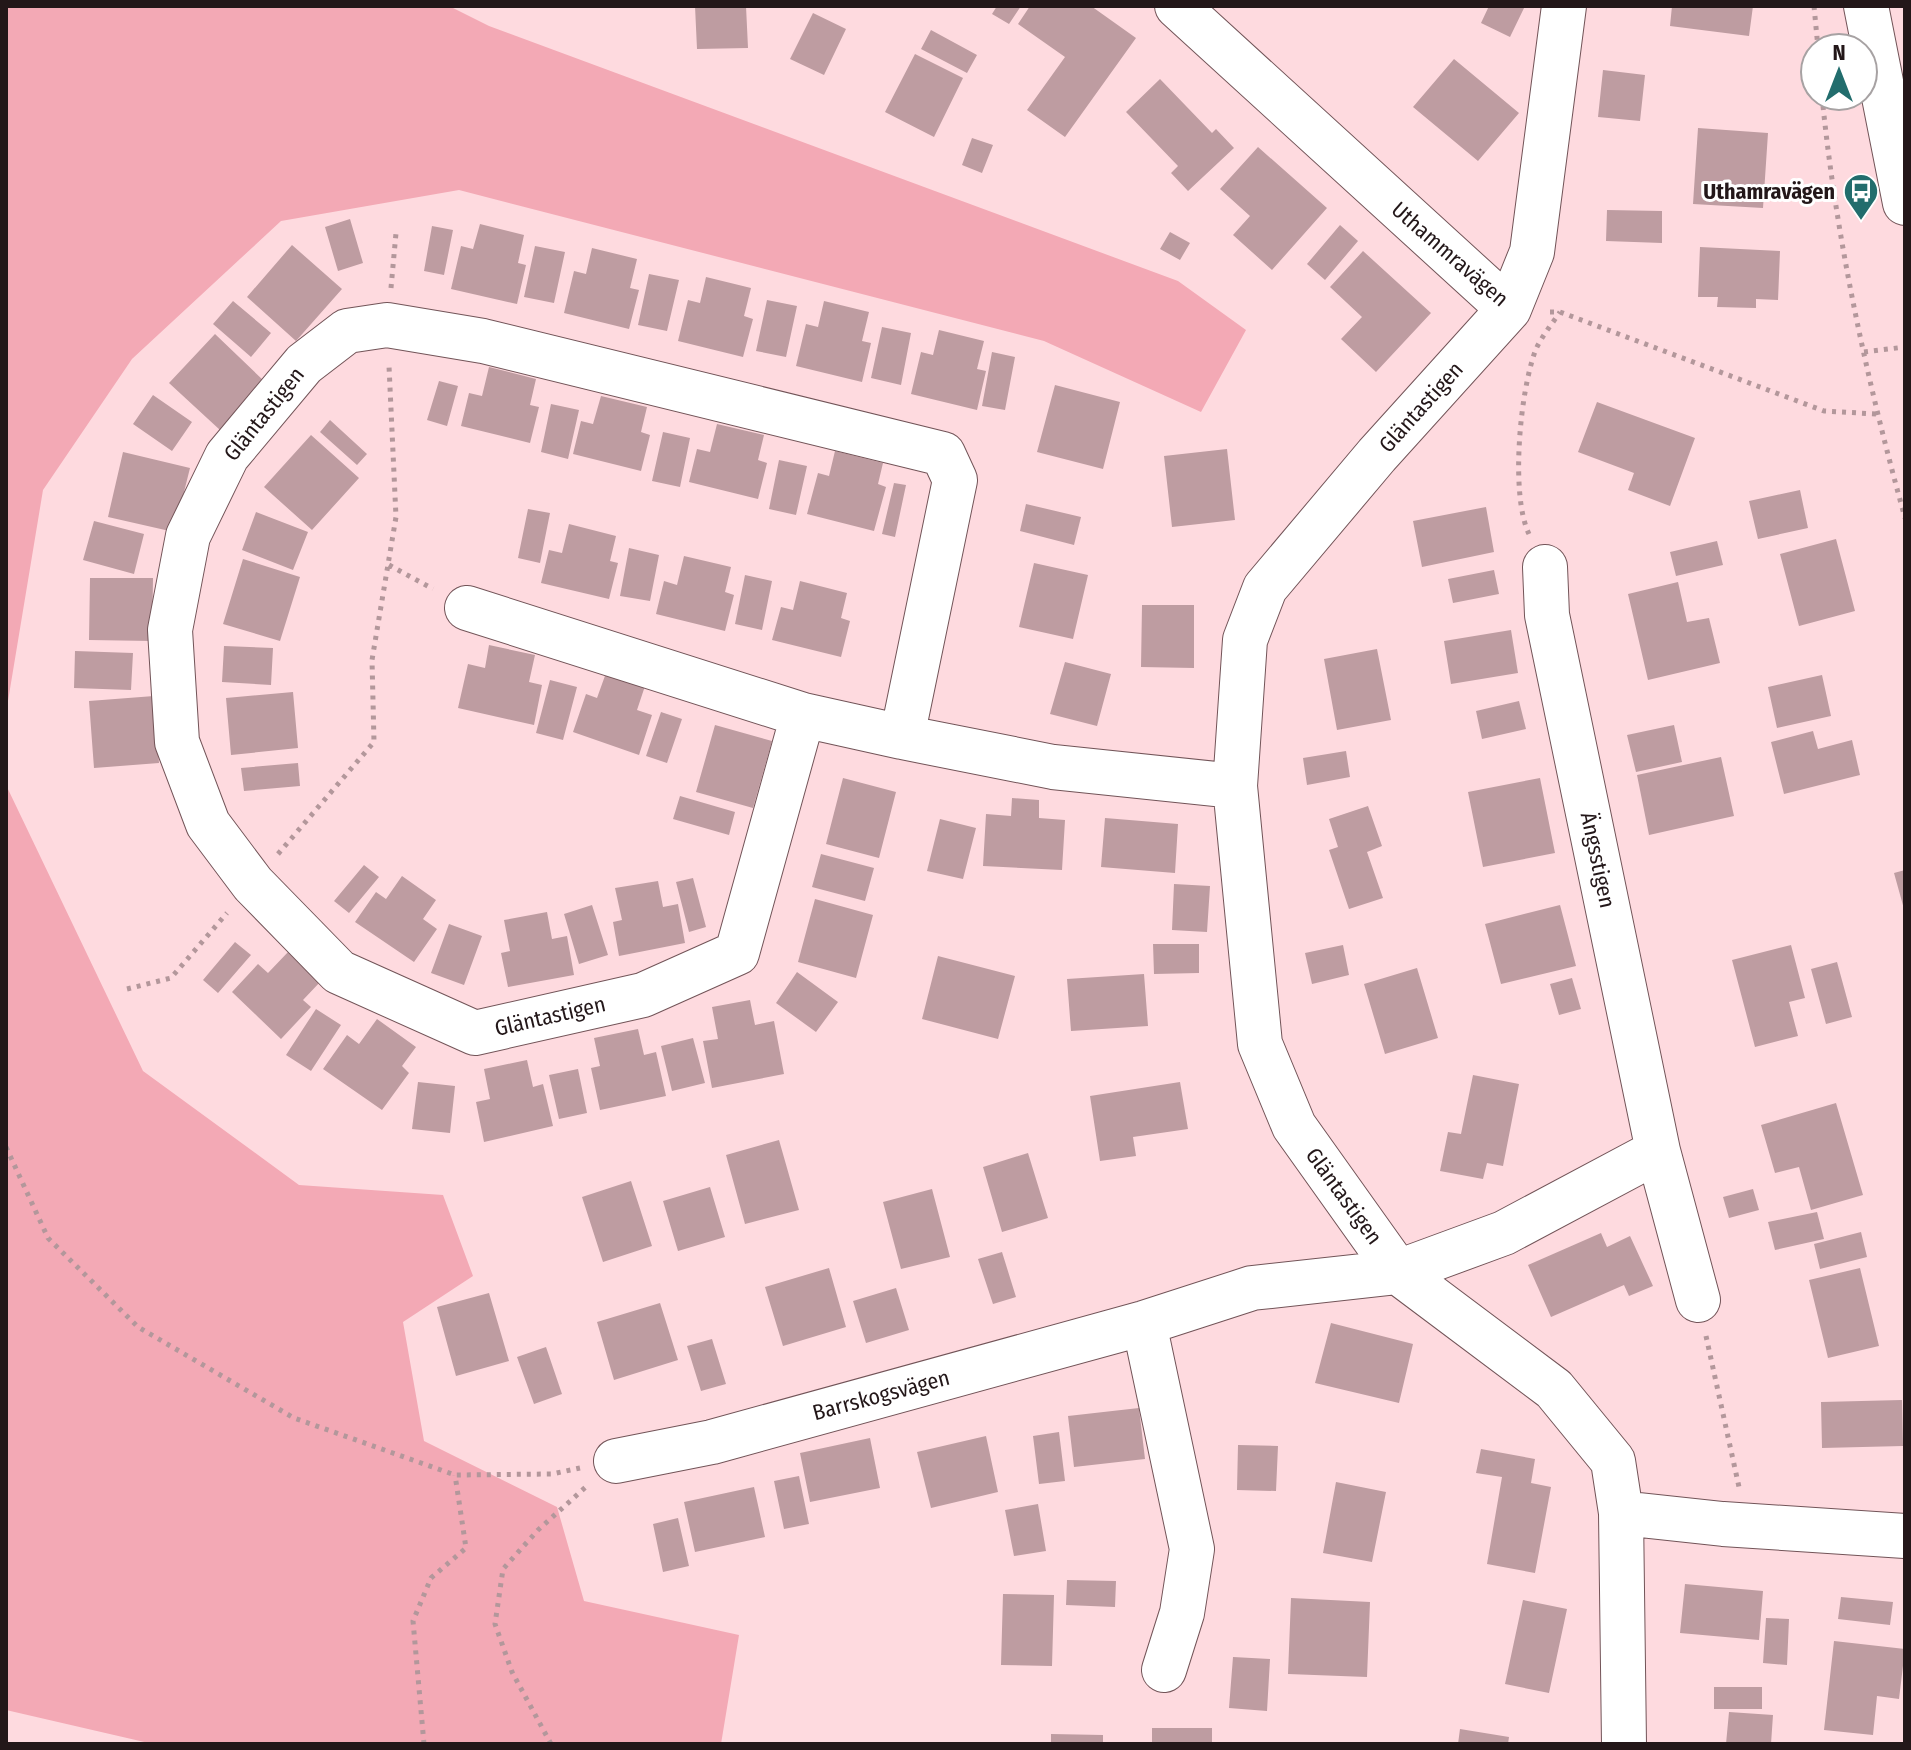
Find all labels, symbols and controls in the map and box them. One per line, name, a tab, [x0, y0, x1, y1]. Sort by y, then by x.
north arrow	[1799, 32, 1879, 112]
text: N	[1832, 39, 1846, 66]
bus stop icon: Uthamravägen	[1842, 172, 1880, 222]
place label: Uthamravägen	[1703, 178, 1835, 205]
street label: Uthammravägen	[1386, 196, 1514, 312]
street label: Gläntastigen	[1373, 356, 1469, 458]
street label: Gläntastigen	[218, 362, 310, 466]
street label: Ängsstigen	[1575, 810, 1621, 910]
street label: Gläntastigen	[492, 990, 608, 1042]
street label: Gläntastigen	[1300, 1142, 1388, 1250]
street label: Barrskogsvägen	[810, 1364, 952, 1426]

